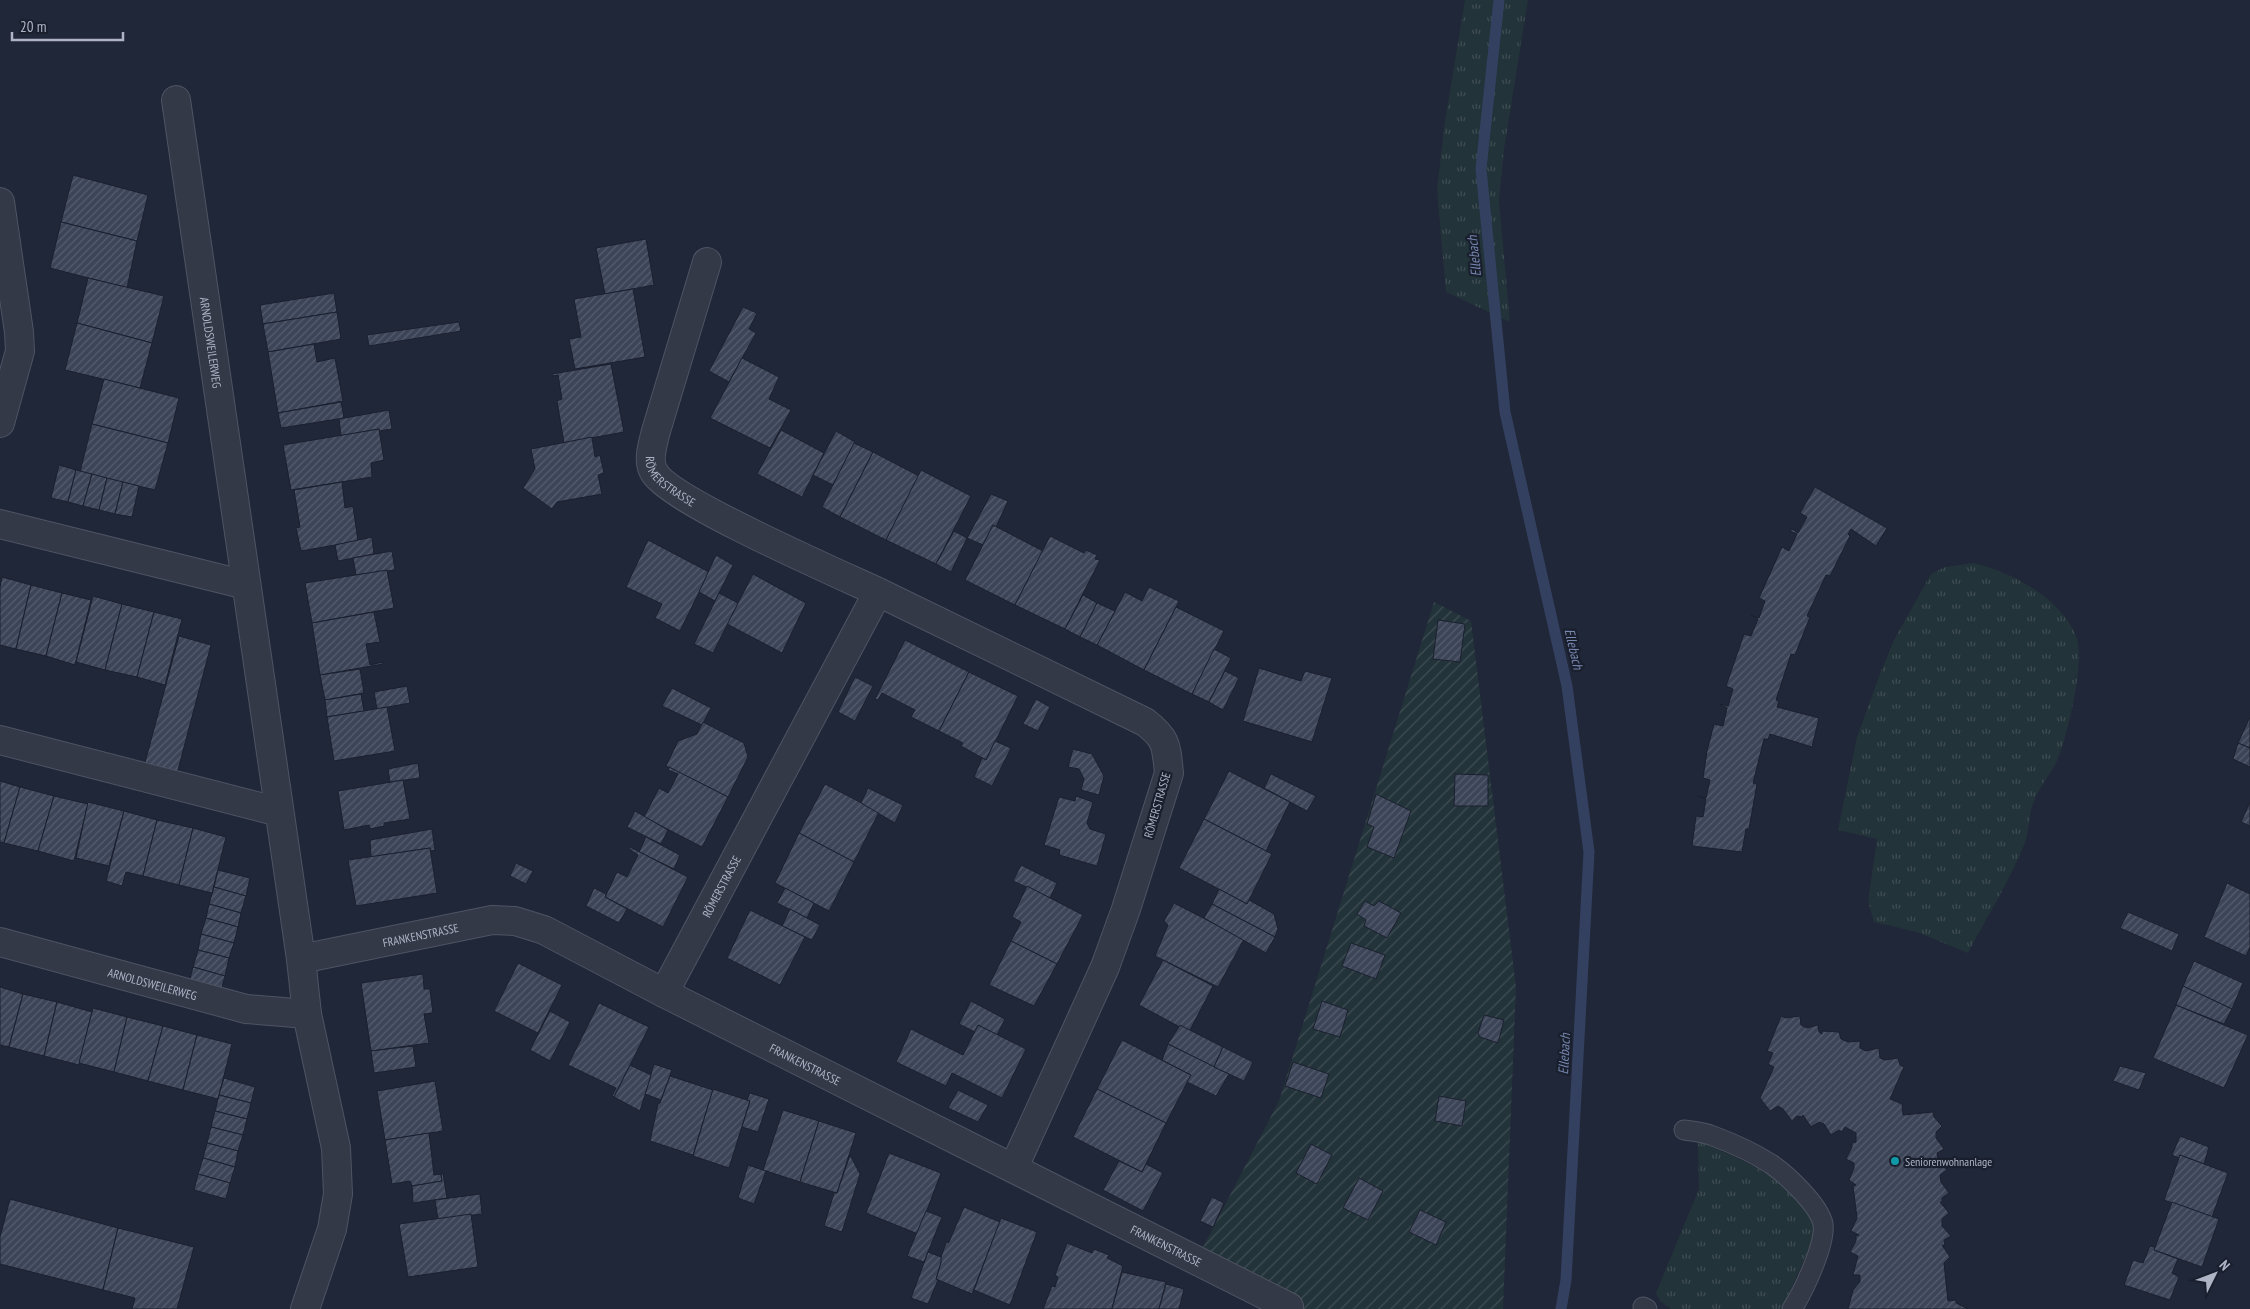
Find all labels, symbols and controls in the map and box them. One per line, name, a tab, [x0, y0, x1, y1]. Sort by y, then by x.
scale bar	[12, 10, 124, 42]
text: 20 m	[20, 17, 46, 36]
water label: Ellebach	[1463, 234, 1485, 277]
street label: ARNOLDSWEILERWEG	[197, 296, 225, 389]
street label: RÖMERSTRASSE	[643, 456, 698, 509]
water label: Ellebach	[1561, 627, 1588, 672]
street label: RÖMERSTRASSE	[1140, 770, 1174, 840]
street label: RÖMERSTRASSE	[698, 853, 744, 920]
street label: FRANKENSTRASSE	[381, 920, 460, 950]
street label: ARNOLDSWEILERWEG	[106, 964, 199, 1003]
water label: Ellebach	[1554, 1032, 1574, 1075]
street label: FRANKENSTRASSE	[767, 1040, 843, 1088]
place label: Seniorenwohnanlage	[1905, 1154, 1992, 1169]
marker: Seniorenwohnanlage	[1889, 1155, 1901, 1167]
street label: FRANKENSTRASSE	[1128, 1221, 1204, 1269]
north arrow	[2190, 1249, 2240, 1299]
text: N	[2215, 1256, 2234, 1274]

